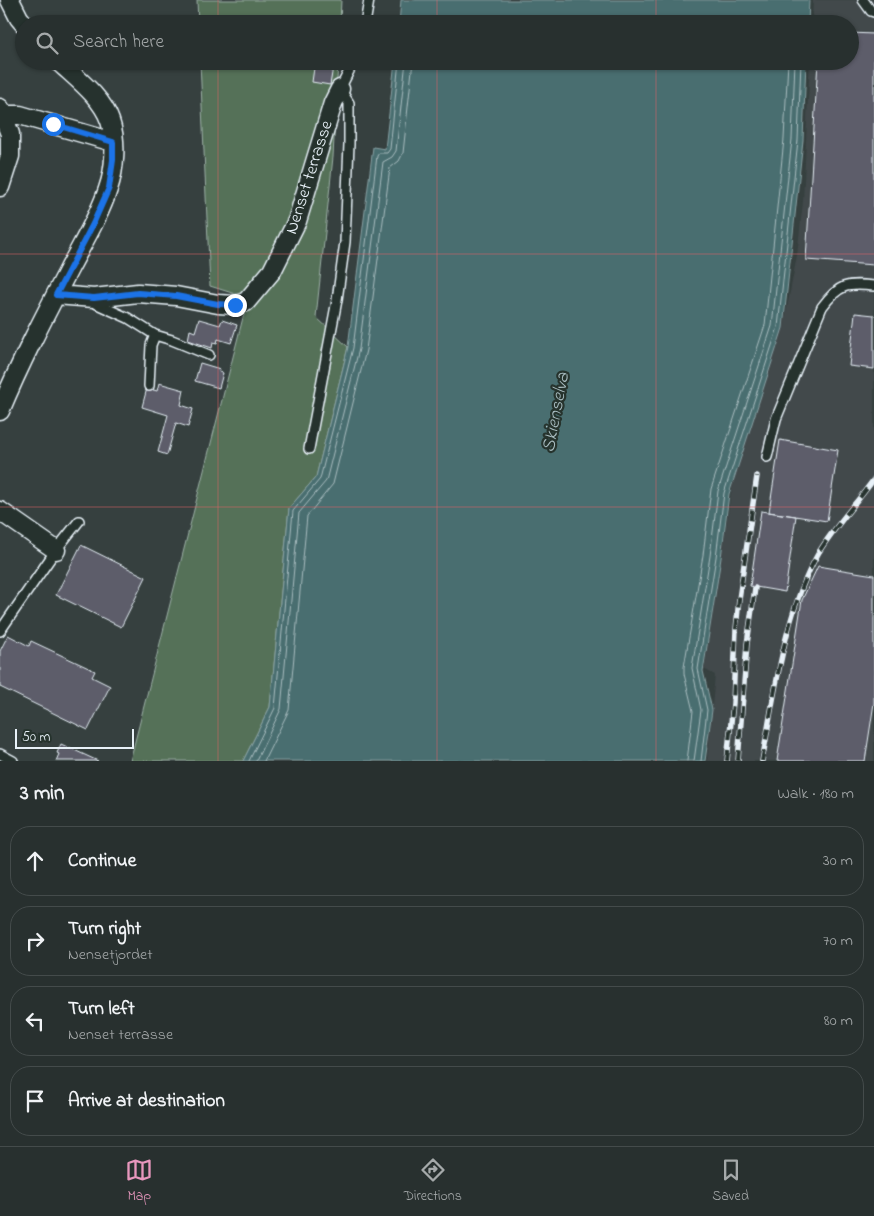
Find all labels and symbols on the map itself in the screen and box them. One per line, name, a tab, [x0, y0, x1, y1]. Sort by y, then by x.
route start	[42, 113, 65, 136]
street label: Nenset terrasse	[279, 116, 341, 238]
route end	[224, 294, 247, 317]
water label: Skienselva	[535, 370, 578, 455]
scale bar	[15, 726, 134, 749]

